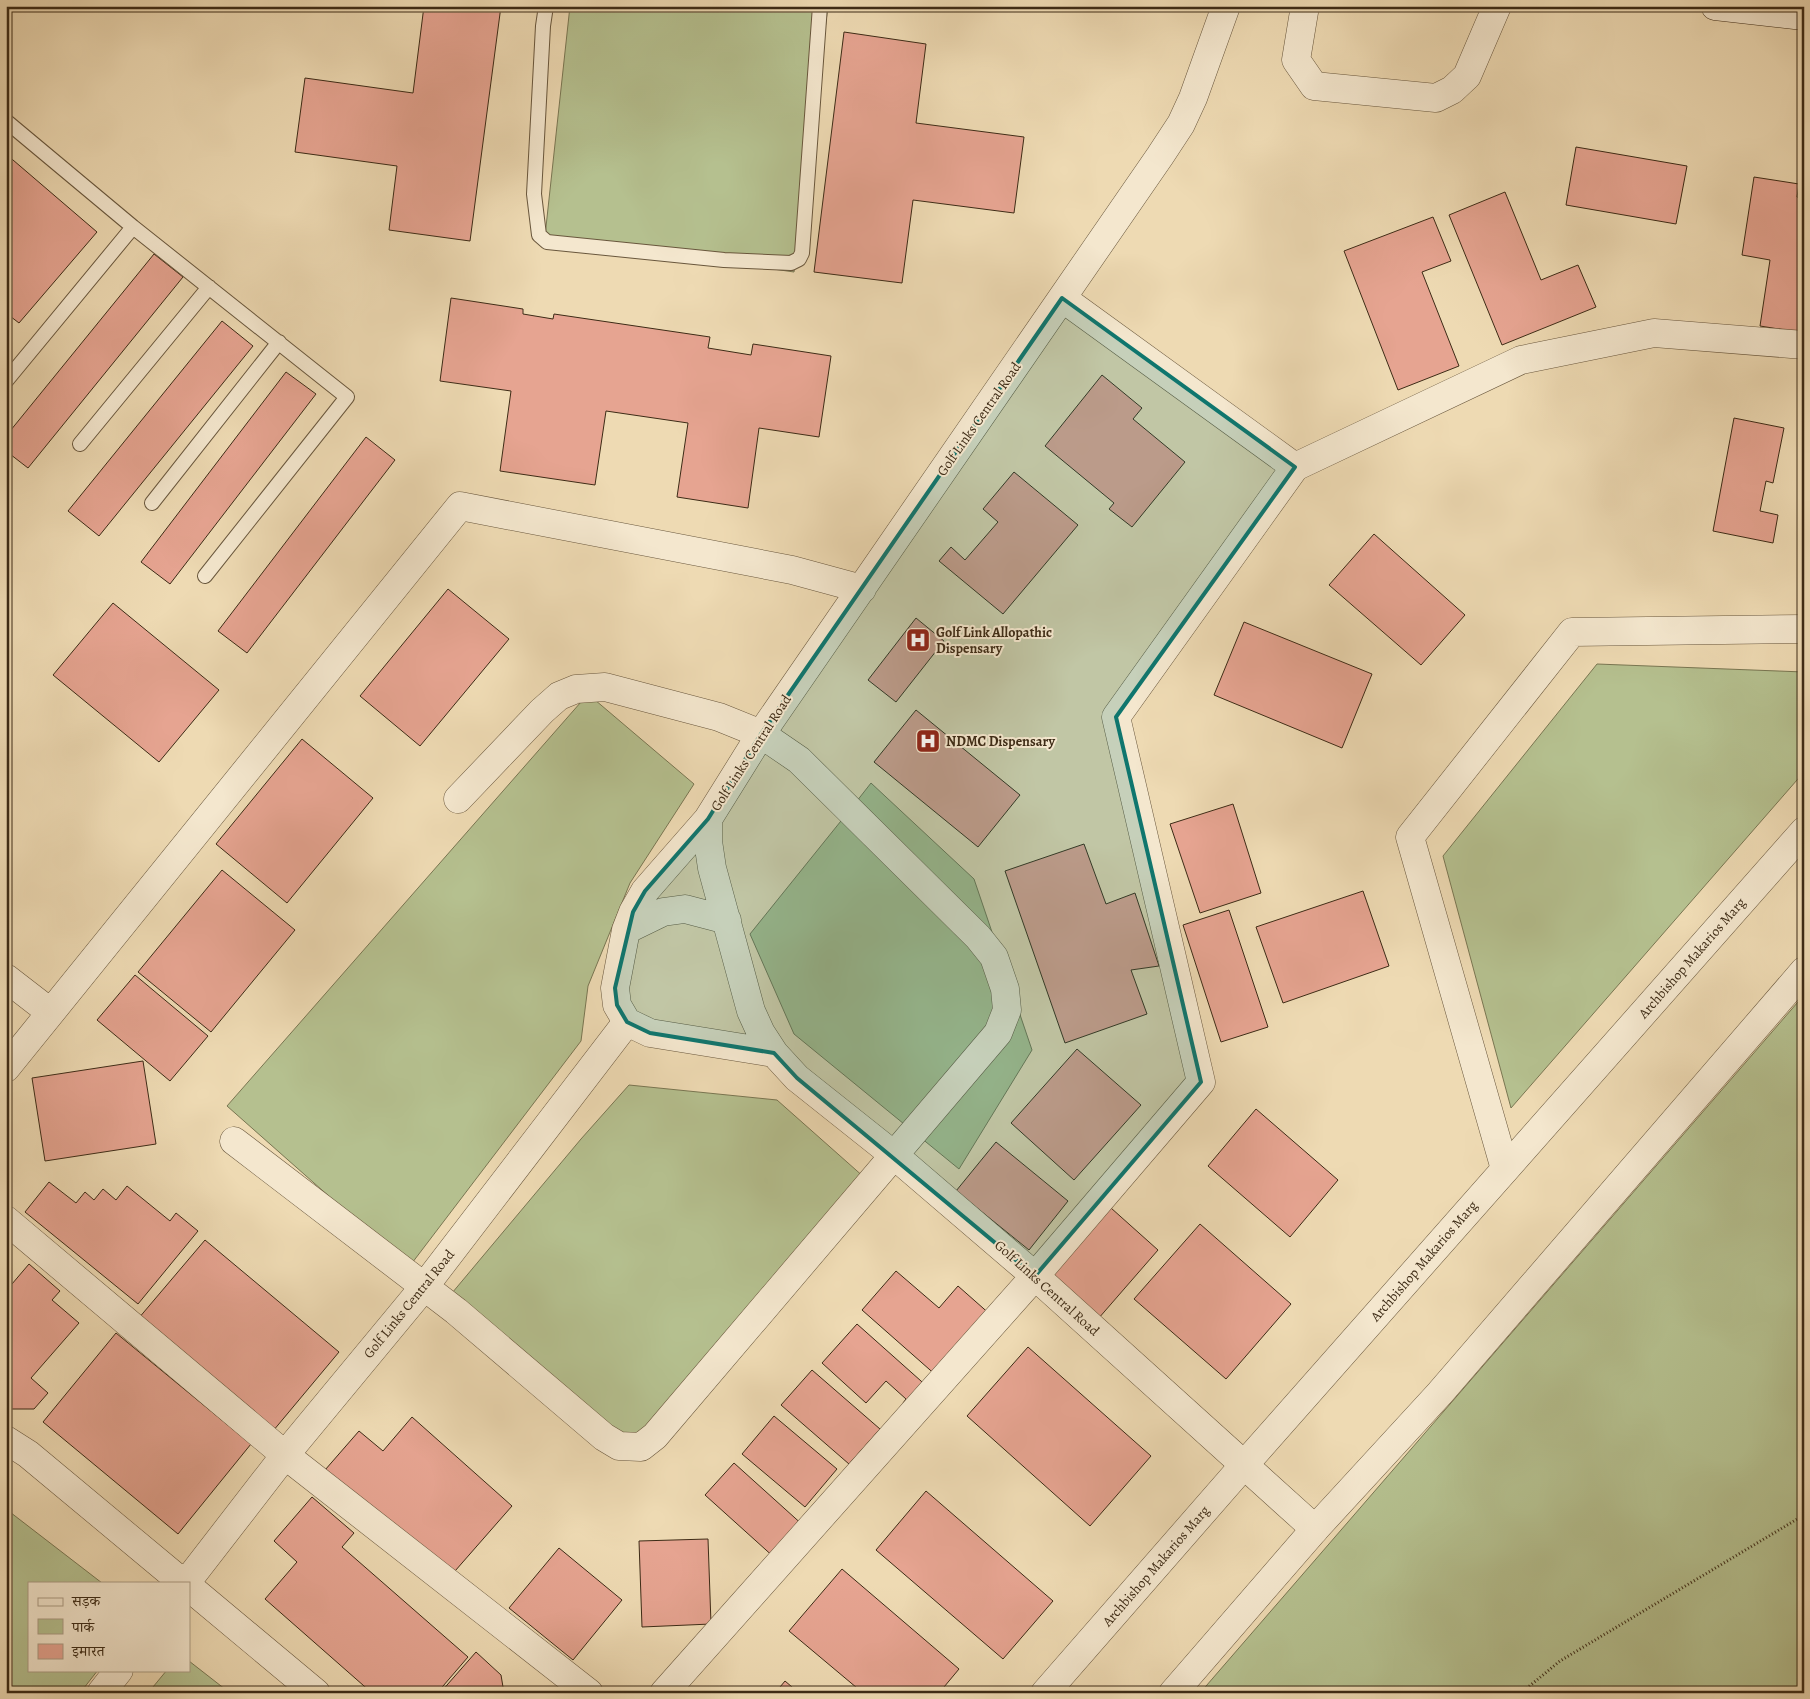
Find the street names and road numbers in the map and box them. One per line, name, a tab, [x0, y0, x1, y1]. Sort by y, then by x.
street label: Golf Links Central Road	[932, 358, 1026, 480]
street label: Golf Links Central Road	[706, 691, 796, 815]
street label: Archbishop Makarios Marg	[1633, 893, 1750, 1023]
street label: Archbishop Makarios Marg	[1365, 1196, 1482, 1326]
street label: Golf Links Central Road	[990, 1236, 1104, 1341]
street label: Golf Links Central Road	[359, 1245, 459, 1362]
street label: Archbishop Makarios Marg	[1097, 1501, 1214, 1631]

